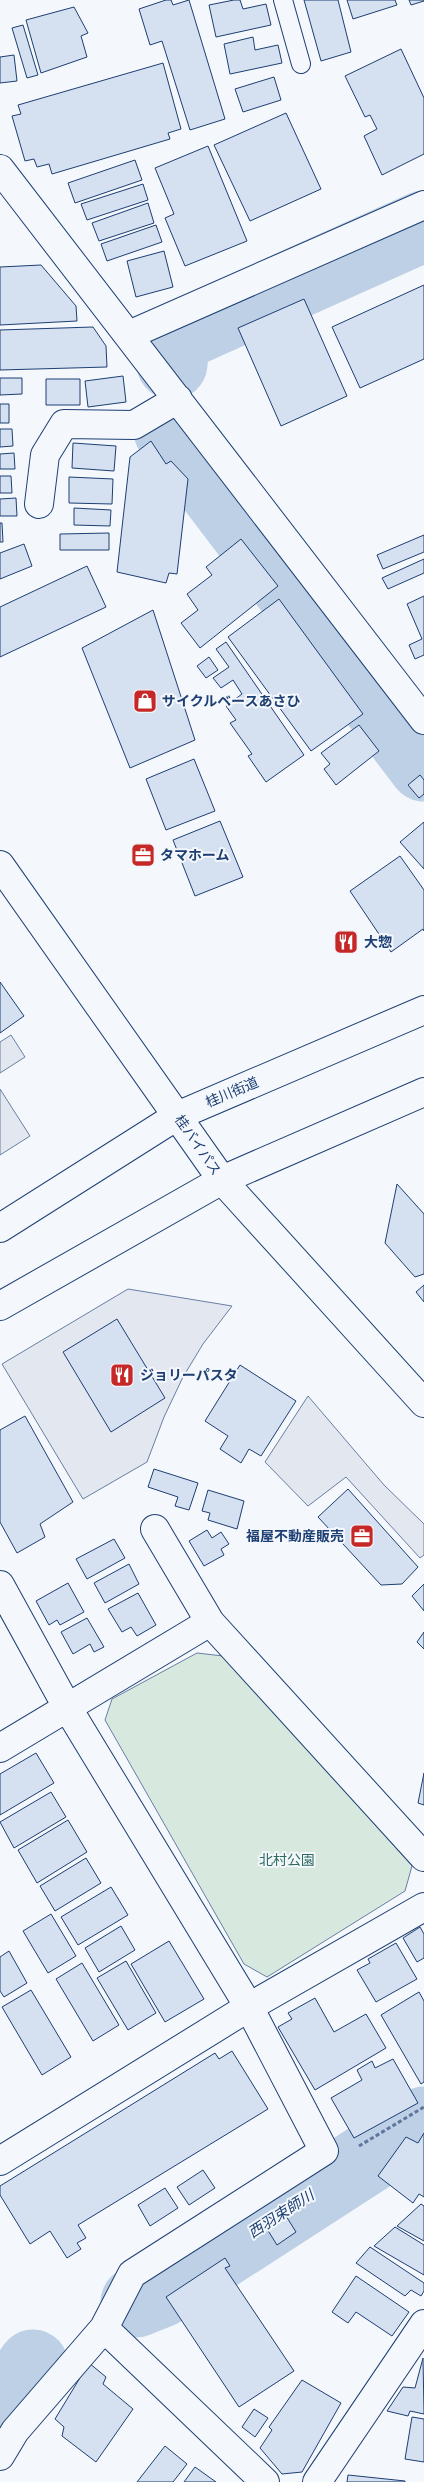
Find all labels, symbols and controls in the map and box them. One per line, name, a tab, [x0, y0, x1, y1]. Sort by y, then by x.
shop icon: サイクルベースあさひ	[132, 688, 158, 714]
place label: サイクルベースあさひ	[162, 693, 301, 709]
office icon: タマホーム	[130, 842, 156, 868]
place label: タマホーム	[160, 847, 230, 863]
restaurant icon: 大惣	[333, 929, 359, 955]
place label: 大惣	[364, 934, 392, 950]
street label: 桂川街道	[203, 1074, 261, 1110]
street label: 桂バイパス	[171, 1112, 225, 1178]
restaurant icon: ジョリーパスタ	[109, 1362, 135, 1388]
place label: ジョリーパスタ	[140, 1367, 238, 1383]
office icon: 福屋不動産販売	[349, 1523, 375, 1549]
place label: 福屋不動産販売	[246, 1528, 344, 1544]
park label: 北村公園	[259, 1852, 315, 1868]
water label: 西羽束師川	[245, 2185, 319, 2242]

